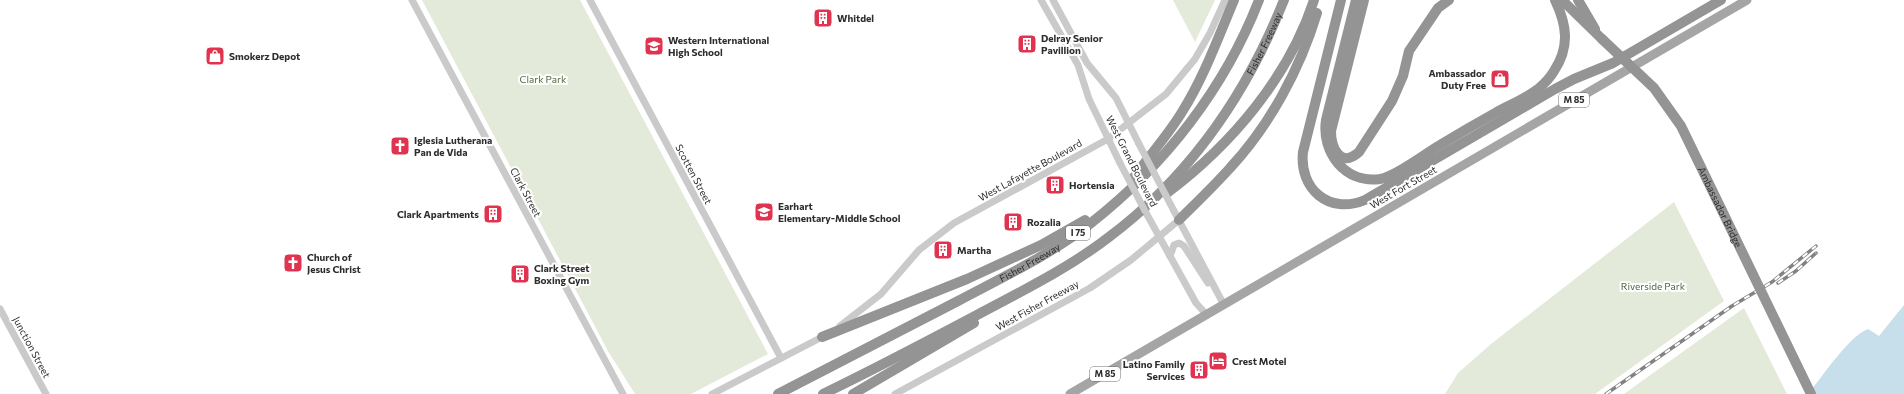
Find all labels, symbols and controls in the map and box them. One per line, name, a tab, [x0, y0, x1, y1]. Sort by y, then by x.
building icon: Whitdel	[812, 7, 834, 29]
street label: Fisher Freeway	[1244, 11, 1284, 77]
place label: Whitdel	[837, 12, 874, 24]
place label: Delray Senior Pavillion	[1041, 32, 1103, 56]
building icon: Delray Senior Pavillion	[1016, 33, 1038, 55]
place label: Western International High School	[668, 34, 770, 58]
school or university icon: Western International High School	[643, 35, 665, 57]
shop icon: Smokerz Depot	[204, 45, 226, 67]
place label: Smokerz Depot	[229, 50, 300, 62]
place label: Ambassador Duty Free	[1428, 67, 1486, 91]
shop icon: Ambassador Duty Free	[1489, 68, 1511, 90]
park label: Clark Park	[520, 73, 567, 85]
road number: M 85	[1559, 93, 1589, 107]
street label: West Grand Boulevard	[1104, 113, 1160, 209]
place label: Iglesia Lutherana Pan de Vida	[414, 134, 492, 158]
church icon: Iglesia Lutherana Pan de Vida	[389, 135, 411, 157]
street label: West Lafayette Boulevard	[976, 136, 1084, 203]
street label: Scotten Street	[673, 142, 715, 206]
street label: West Fort Street	[1367, 163, 1439, 211]
street label: Clark Street	[508, 165, 544, 219]
street label: Ambassador Bridge	[1696, 165, 1745, 249]
building icon: Hortensia	[1044, 174, 1066, 196]
place label: Hortensia	[1069, 179, 1115, 191]
place label: Earhart Elementary-Middle School	[778, 200, 901, 224]
school or university icon: Earhart Elementary-Middle School	[753, 201, 775, 223]
building icon: Clark Apartments	[482, 203, 504, 225]
place label: Clark Apartments	[397, 208, 479, 220]
building icon: Rozalia	[1002, 211, 1024, 233]
place label: Rozalia	[1027, 216, 1061, 228]
road number: I 75	[1066, 226, 1090, 240]
building icon: Martha	[932, 239, 954, 261]
street label: Fisher Freeway	[997, 240, 1062, 284]
place label: Martha	[957, 244, 991, 256]
place label: Church of Jesus Christ	[307, 251, 361, 275]
church icon: Church of Jesus Christ	[282, 252, 304, 274]
place label: Clark Street Boxing Gym	[534, 262, 590, 286]
building icon: Clark Street Boxing Gym	[509, 263, 531, 285]
street label: West Fisher Freeway	[993, 277, 1081, 333]
park label: Riverside Park	[1621, 280, 1686, 292]
street label: Junction Street	[11, 314, 53, 380]
hotel icon: Crest Motel	[1207, 350, 1229, 372]
place label: Crest Motel	[1232, 355, 1287, 367]
place label: Latino Family Services	[1123, 358, 1186, 382]
building icon: Latino Family Services	[1188, 359, 1210, 381]
road number: M 85	[1090, 367, 1120, 381]

